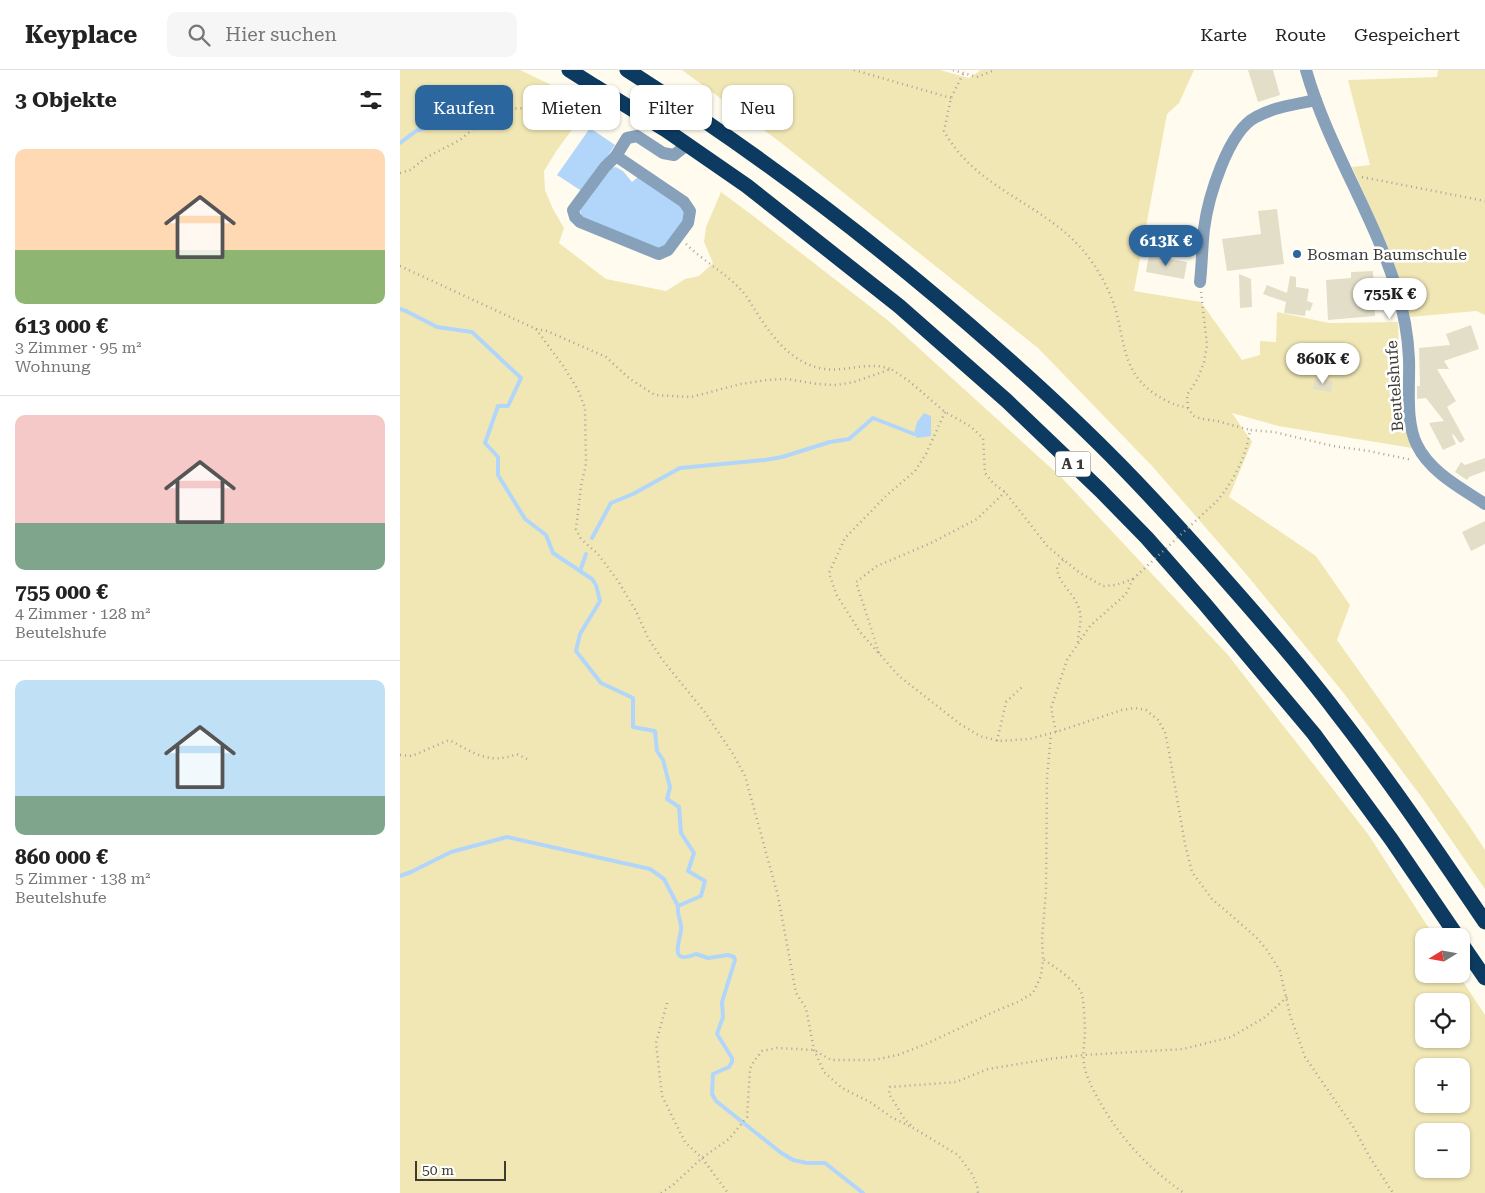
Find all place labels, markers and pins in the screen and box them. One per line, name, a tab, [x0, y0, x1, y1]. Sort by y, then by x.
pin: 613K €	[1125, 224, 1207, 267]
place label: Bosman Baumschule	[1307, 245, 1467, 264]
marker: Bosman Baumschule	[1291, 248, 1303, 260]
pin: 755K €	[1349, 278, 1431, 320]
pin: 860K €	[1282, 342, 1364, 385]

